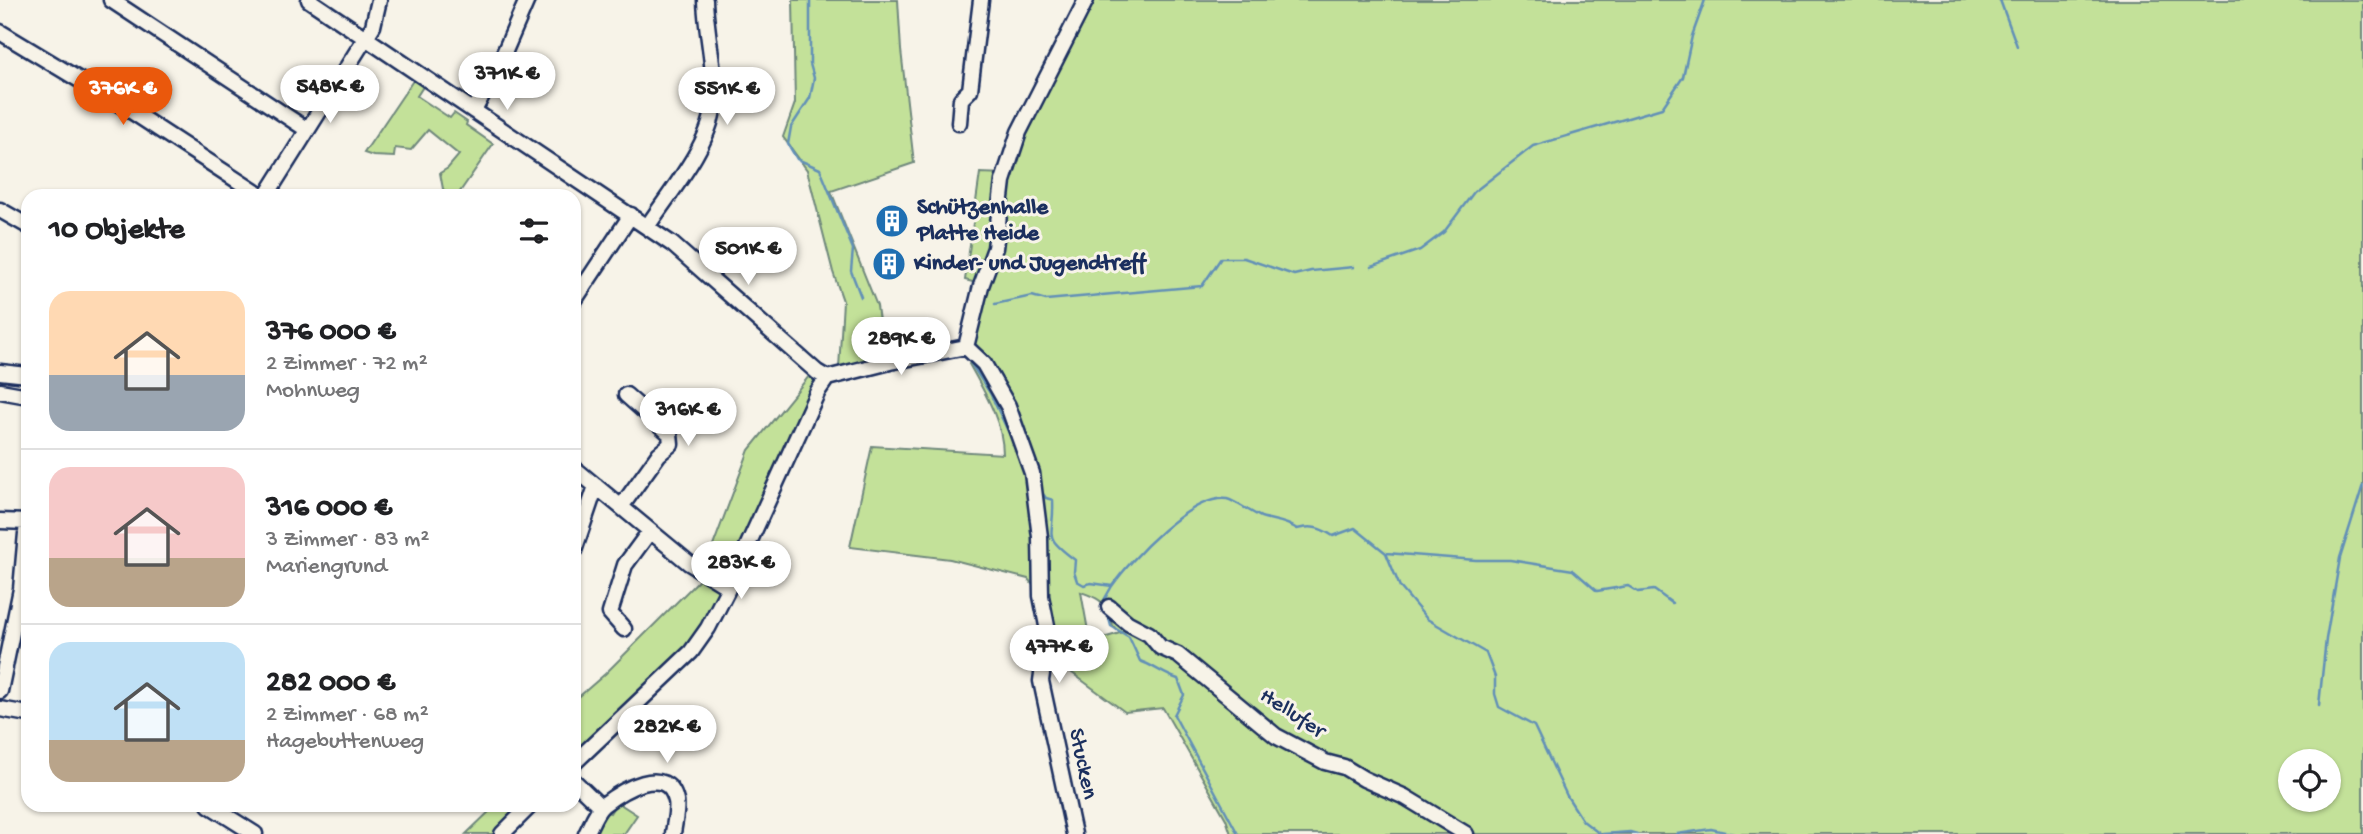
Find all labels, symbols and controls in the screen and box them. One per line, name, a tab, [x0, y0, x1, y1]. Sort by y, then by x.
pin: 371K €	[450, 52, 564, 112]
text: 371K €	[475, 61, 540, 88]
pin: 548K €	[273, 66, 387, 125]
pin: 376K €	[66, 68, 180, 127]
pin: 551K €	[670, 68, 784, 127]
text: 548K €	[296, 74, 364, 101]
text: 376K €	[89, 76, 157, 103]
text: 551K €	[694, 76, 760, 103]
place label: Schützenhalle Platte Heide	[915, 195, 1049, 248]
building icon: Schützenhalle Platte Heide	[873, 202, 911, 240]
icon: filters	[515, 212, 553, 250]
text: 10 Objekte	[49, 214, 184, 249]
pin: 501K €	[691, 228, 805, 287]
text: 501K €	[715, 236, 781, 263]
building icon: Kinder- und Jugendtreff	[870, 245, 908, 283]
place label: Kinder- und Jugendtreff	[913, 251, 1147, 278]
text: 376 000 €	[266, 316, 396, 351]
pin: 289K €	[844, 318, 958, 377]
icon: home	[105, 319, 189, 403]
text: 289K €	[867, 326, 935, 353]
text: 2 Zimmer · 72 m²	[266, 351, 428, 378]
text: Mohnweg	[266, 378, 360, 405]
pin: 316K €	[631, 388, 745, 448]
text: 316K €	[656, 397, 720, 424]
text: 316 000 €	[266, 492, 392, 527]
icon: home	[105, 495, 189, 579]
text: 3 Zimmer · 83 m²	[266, 527, 429, 554]
pin: 283K €	[684, 542, 798, 601]
text: 283K €	[707, 550, 775, 577]
text: Mariengrund	[266, 554, 387, 581]
pin: 477K €	[1002, 626, 1116, 685]
text: 477K €	[1026, 634, 1092, 661]
text: 282 000 €	[266, 667, 395, 702]
icon: home	[105, 670, 189, 754]
street label: Hellufer	[1254, 683, 1332, 746]
text: 2 Zimmer · 68 m²	[266, 702, 429, 729]
pin: 282K €	[610, 706, 724, 765]
text: 282K €	[634, 714, 700, 741]
street label: Stucken	[1061, 726, 1103, 802]
text: Hagebuttenweg	[266, 729, 424, 756]
map controls	[2278, 749, 2341, 812]
button: locate	[2278, 749, 2341, 812]

